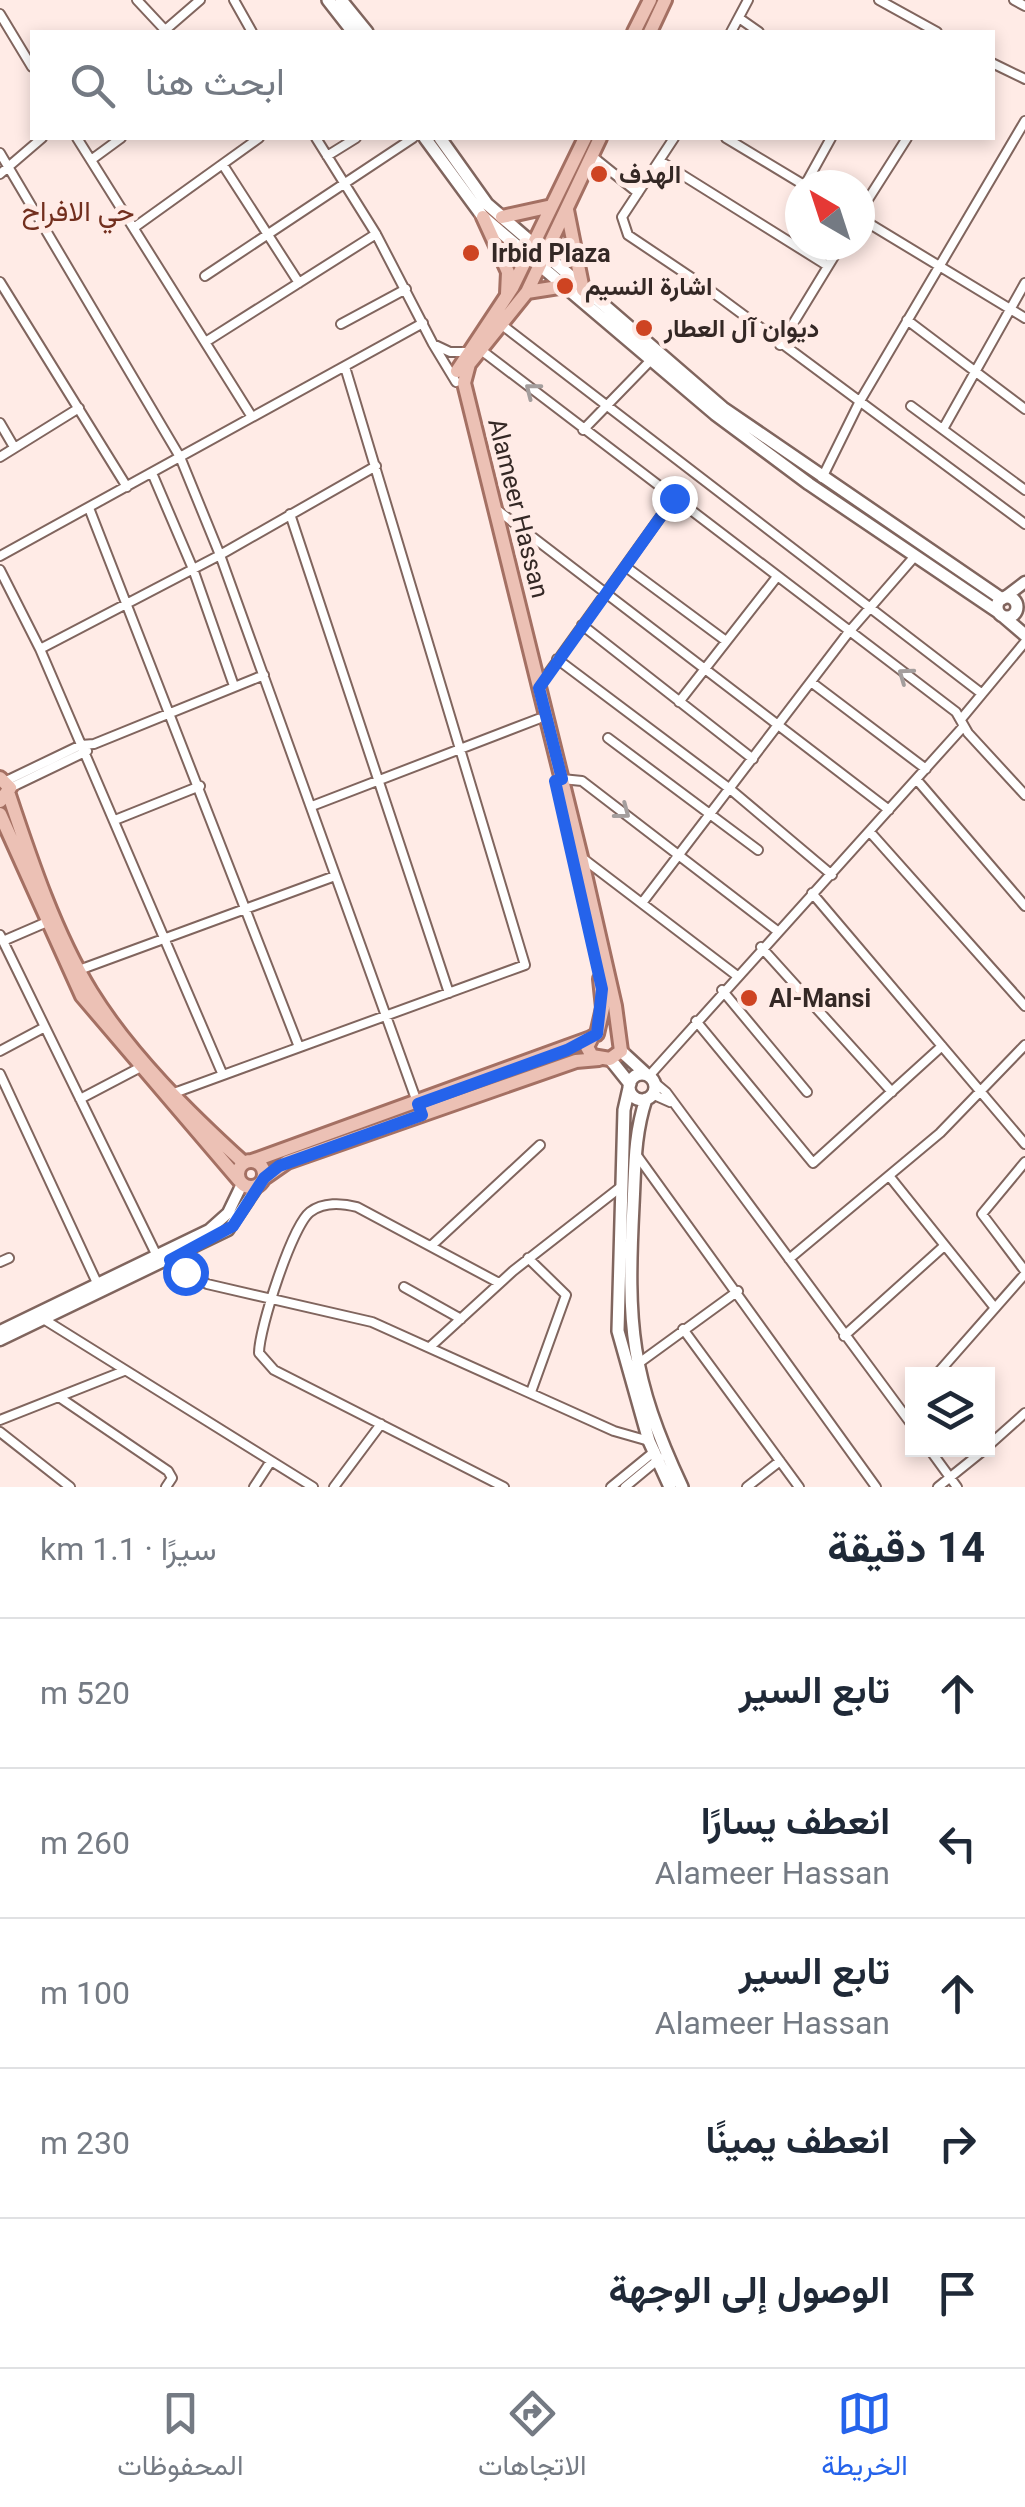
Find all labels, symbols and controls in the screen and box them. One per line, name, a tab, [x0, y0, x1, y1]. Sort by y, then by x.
search box	[30, 30, 995, 140]
icon: search	[65, 58, 120, 113]
text: ابحث هنا	[145, 60, 285, 104]
place label: الهدف	[619, 160, 681, 190]
marker: الهدف	[588, 163, 610, 185]
north arrow	[785, 170, 875, 260]
district label: حي الافراح	[21, 195, 135, 234]
place label: Irbid Plaza	[491, 239, 611, 268]
marker: Irbid Plaza	[460, 242, 482, 264]
place label: اشارة النسيم	[585, 272, 712, 303]
marker: اشارة النسيم	[554, 275, 576, 297]
place label: ديوان آل العطار	[663, 314, 819, 344]
marker: ديوان آل العطار	[633, 317, 655, 339]
one-way arrow	[525, 384, 543, 402]
street label: Alameer Hassan	[482, 415, 555, 601]
route end	[652, 476, 698, 522]
one-way arrow	[898, 669, 917, 687]
one-way arrow	[612, 800, 630, 817]
place label: Al-Mansi	[769, 984, 871, 1013]
marker: Al-Mansi	[738, 987, 760, 1009]
route start	[163, 1250, 209, 1296]
map controls	[905, 1367, 995, 1457]
button: layers	[905, 1367, 995, 1457]
text: 14 دقيقة	[827, 1523, 985, 1572]
text: سيرًا · 1.1 km	[40, 1530, 216, 1568]
icon: ahead	[930, 1666, 985, 1721]
text: تابع السير	[739, 1668, 890, 1712]
text: 520 m	[40, 1674, 130, 1712]
text: انعطف يسارًا	[701, 1799, 890, 1843]
icon: left	[930, 1816, 985, 1871]
text: 260 m	[40, 1824, 130, 1862]
text: Alameer Hassan	[655, 1854, 890, 1892]
text: تابع السير	[739, 1949, 890, 1993]
icon: ahead	[930, 1966, 985, 2021]
text: 100 m	[40, 1974, 130, 2012]
text: Alameer Hassan	[655, 2004, 890, 2042]
icon: right	[930, 2116, 985, 2171]
text: انعطف يمينًا	[705, 2118, 890, 2162]
text: 230 m	[40, 2124, 130, 2162]
icon: arrive	[930, 2266, 985, 2321]
text: الوصول إلى الوجهة	[608, 2268, 890, 2312]
tab: المحفوظات	[117, 2386, 243, 2490]
tab: الاتجاهات	[478, 2386, 587, 2490]
tab: الخريطة	[821, 2386, 908, 2490]

